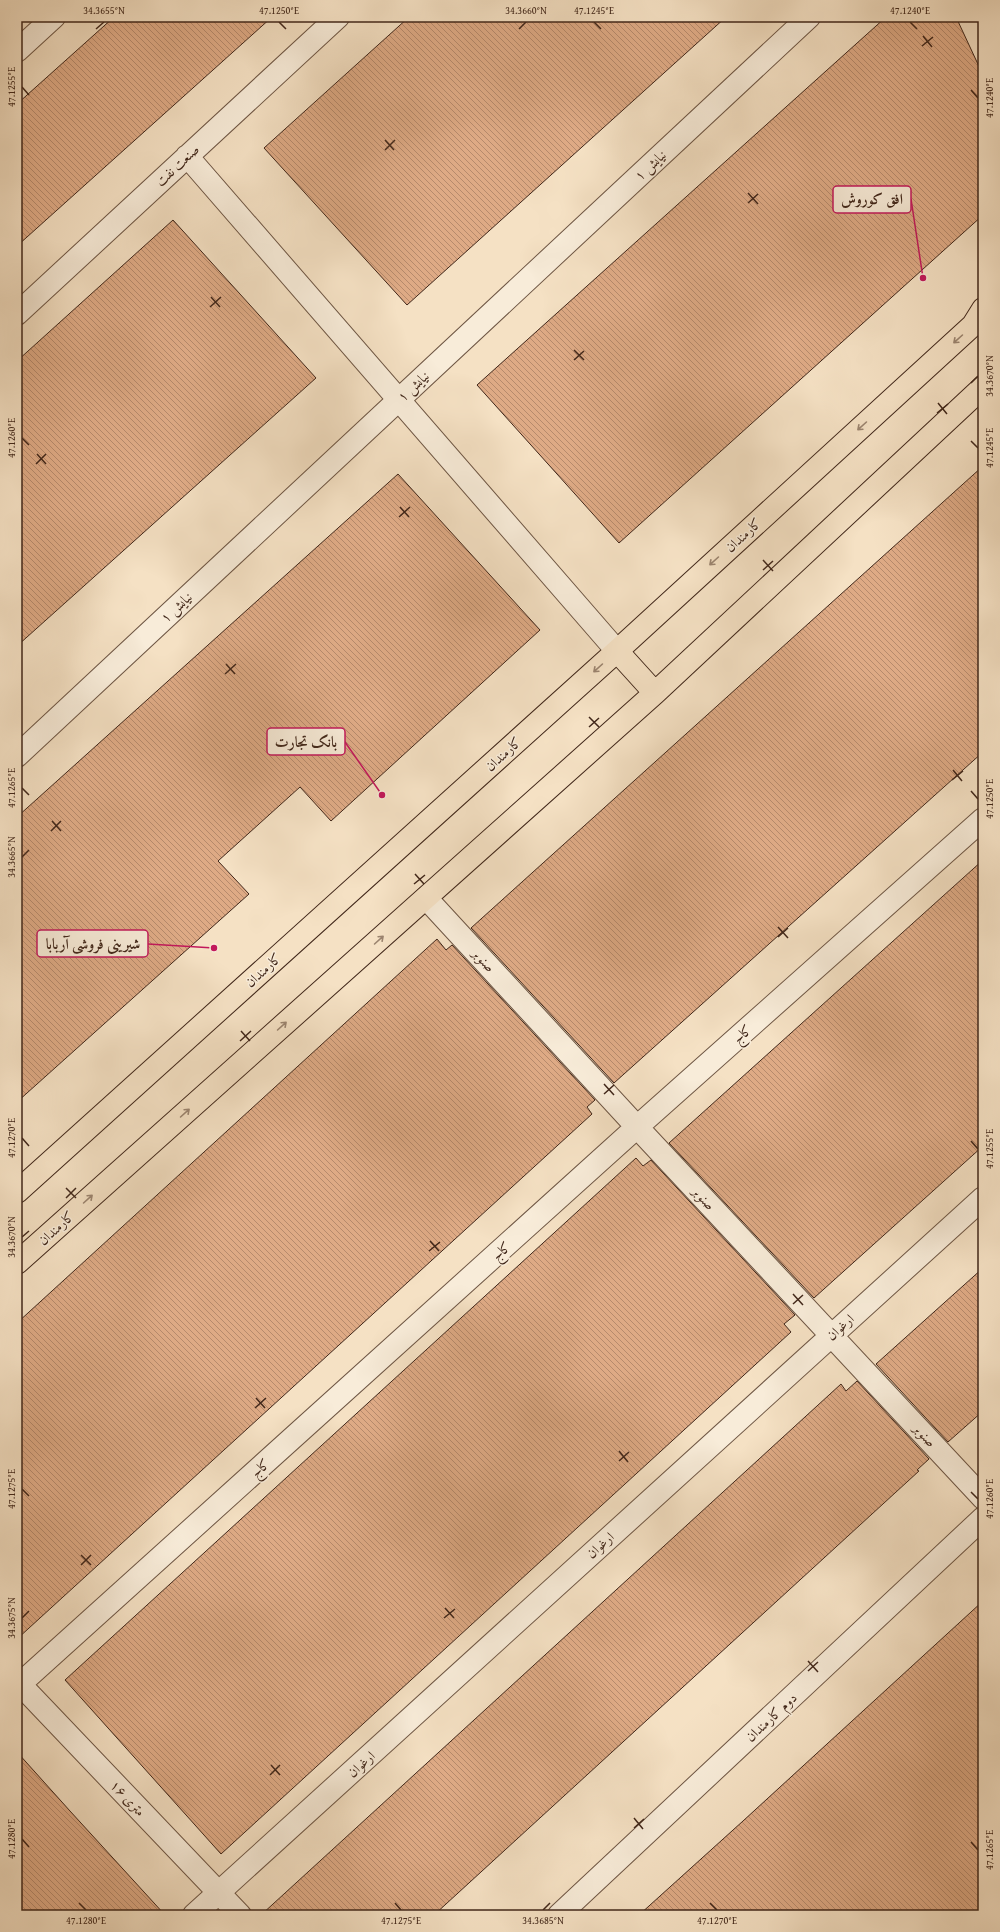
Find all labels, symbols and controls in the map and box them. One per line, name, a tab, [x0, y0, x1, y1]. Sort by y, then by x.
text: 34.3655°N	[83, 3, 125, 18]
text: 47.1250°E	[259, 3, 299, 18]
text: 34.3660°N	[505, 3, 547, 18]
text: 47.1245°E	[574, 3, 614, 18]
text: 47.1240°E	[890, 3, 930, 18]
text: 47.1255°E	[4, 67, 19, 107]
text: 47.1240°E	[982, 78, 997, 118]
street label: صنعت نفت	[150, 139, 204, 191]
street label: نیایش ۱	[630, 145, 671, 185]
callout: افق کوروش	[833, 186, 911, 213]
text: افق کوروش	[841, 188, 903, 209]
one-way arrow	[953, 334, 963, 343]
text: 34.3670°N	[982, 355, 997, 397]
street label: نیایش ۱	[393, 366, 434, 406]
text: 47.1260°E	[4, 418, 19, 458]
one-way arrow	[857, 422, 867, 431]
text: 47.1245°E	[982, 428, 997, 468]
street label: کارمندان	[720, 513, 766, 557]
one-way arrow	[709, 557, 720, 566]
street label: نیایش ۱	[156, 587, 197, 627]
one-way arrow	[593, 664, 603, 673]
callout: بانک تجارت	[267, 728, 345, 755]
text: بانک تجارت	[275, 731, 337, 752]
street label: کارمندان	[480, 732, 526, 776]
text: 47.1265°E	[4, 768, 19, 808]
text: 47.1250°E	[982, 779, 997, 819]
text: 34.3665°N	[4, 836, 19, 878]
callout: شیرینی فروشی آربابا	[37, 930, 148, 957]
text: شیرینی فروشی آربابا	[46, 933, 140, 955]
one-way arrow	[374, 935, 384, 944]
street label: صنوبر	[467, 942, 500, 976]
street label: کارمندان	[240, 948, 286, 992]
street label: کاج	[728, 1020, 758, 1050]
one-way arrow	[277, 1022, 287, 1031]
one-way arrow	[180, 1108, 190, 1117]
text: 47.1270°E	[4, 1118, 19, 1158]
text: 47.1255°E	[982, 1129, 997, 1169]
street label: صنوبر	[687, 1180, 720, 1214]
one-way arrow	[83, 1195, 93, 1204]
street label: کارمندان	[33, 1206, 79, 1250]
text: 34.3670°N	[4, 1216, 19, 1258]
street label: کاج	[487, 1237, 517, 1267]
street label: ارغوان	[822, 1309, 858, 1345]
street label: صنوبر	[908, 1417, 941, 1451]
street label: کاج	[246, 1454, 276, 1484]
text: 47.1275°E	[4, 1469, 19, 1509]
text: 47.1260°E	[982, 1479, 997, 1519]
street label: ارغوان	[582, 1527, 618, 1563]
text: 34.3675°N	[4, 1597, 19, 1639]
street label: دوم کارمندان	[741, 1688, 803, 1748]
street label: ارغوان	[343, 1746, 379, 1782]
street label: ۱۶ متری	[106, 1775, 150, 1821]
text: 47.1280°E	[4, 1819, 19, 1859]
text: 47.1265°E	[982, 1830, 997, 1870]
text: 47.1280°E	[66, 1913, 106, 1928]
text: 47.1275°E	[381, 1913, 421, 1928]
text: 34.3685°N	[522, 1913, 564, 1928]
text: 47.1270°E	[697, 1913, 737, 1928]

